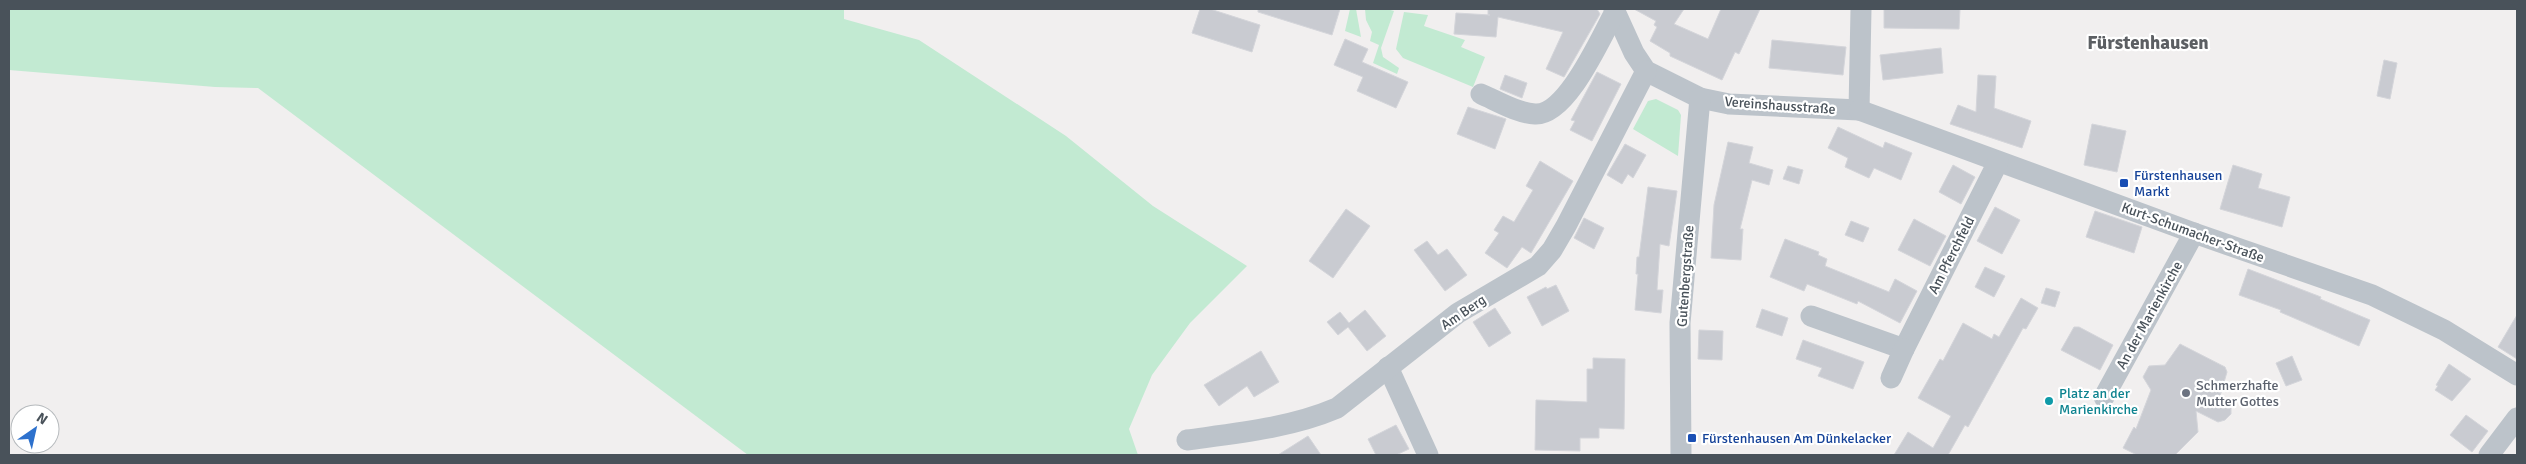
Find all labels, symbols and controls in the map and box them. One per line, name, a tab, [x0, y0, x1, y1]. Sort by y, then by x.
district label: Fürstenhausen	[2087, 31, 2209, 55]
street label: Vereinshausstraße	[1724, 93, 1836, 118]
place label: Fürstenhausen Markt	[2134, 167, 2222, 200]
marker: Fürstenhausen Markt	[2118, 177, 2130, 189]
street label: Kurt-Schumacher-Straße	[2119, 199, 2267, 266]
street label: Am Pferchfeld	[1925, 214, 1978, 297]
street label: Gutenbergstraße	[1673, 225, 1698, 327]
street label: An der Marienkirche	[2113, 258, 2186, 372]
street label: Am Berg	[1438, 291, 1489, 334]
place label: Schmerzhafte Mutter Gottes	[2196, 377, 2279, 410]
place label: Platz an der Marienkirche	[2059, 385, 2138, 418]
marker: Schmerzhafte Mutter Gottes	[2180, 387, 2192, 399]
marker: Platz an der Marienkirche	[2043, 395, 2055, 407]
north arrow	[10, 404, 60, 454]
text: N	[33, 409, 51, 428]
place label: Fürstenhausen Am Dünkelacker	[1702, 430, 1892, 447]
marker: Fürstenhausen Am Dünkelacker	[1686, 432, 1698, 444]

